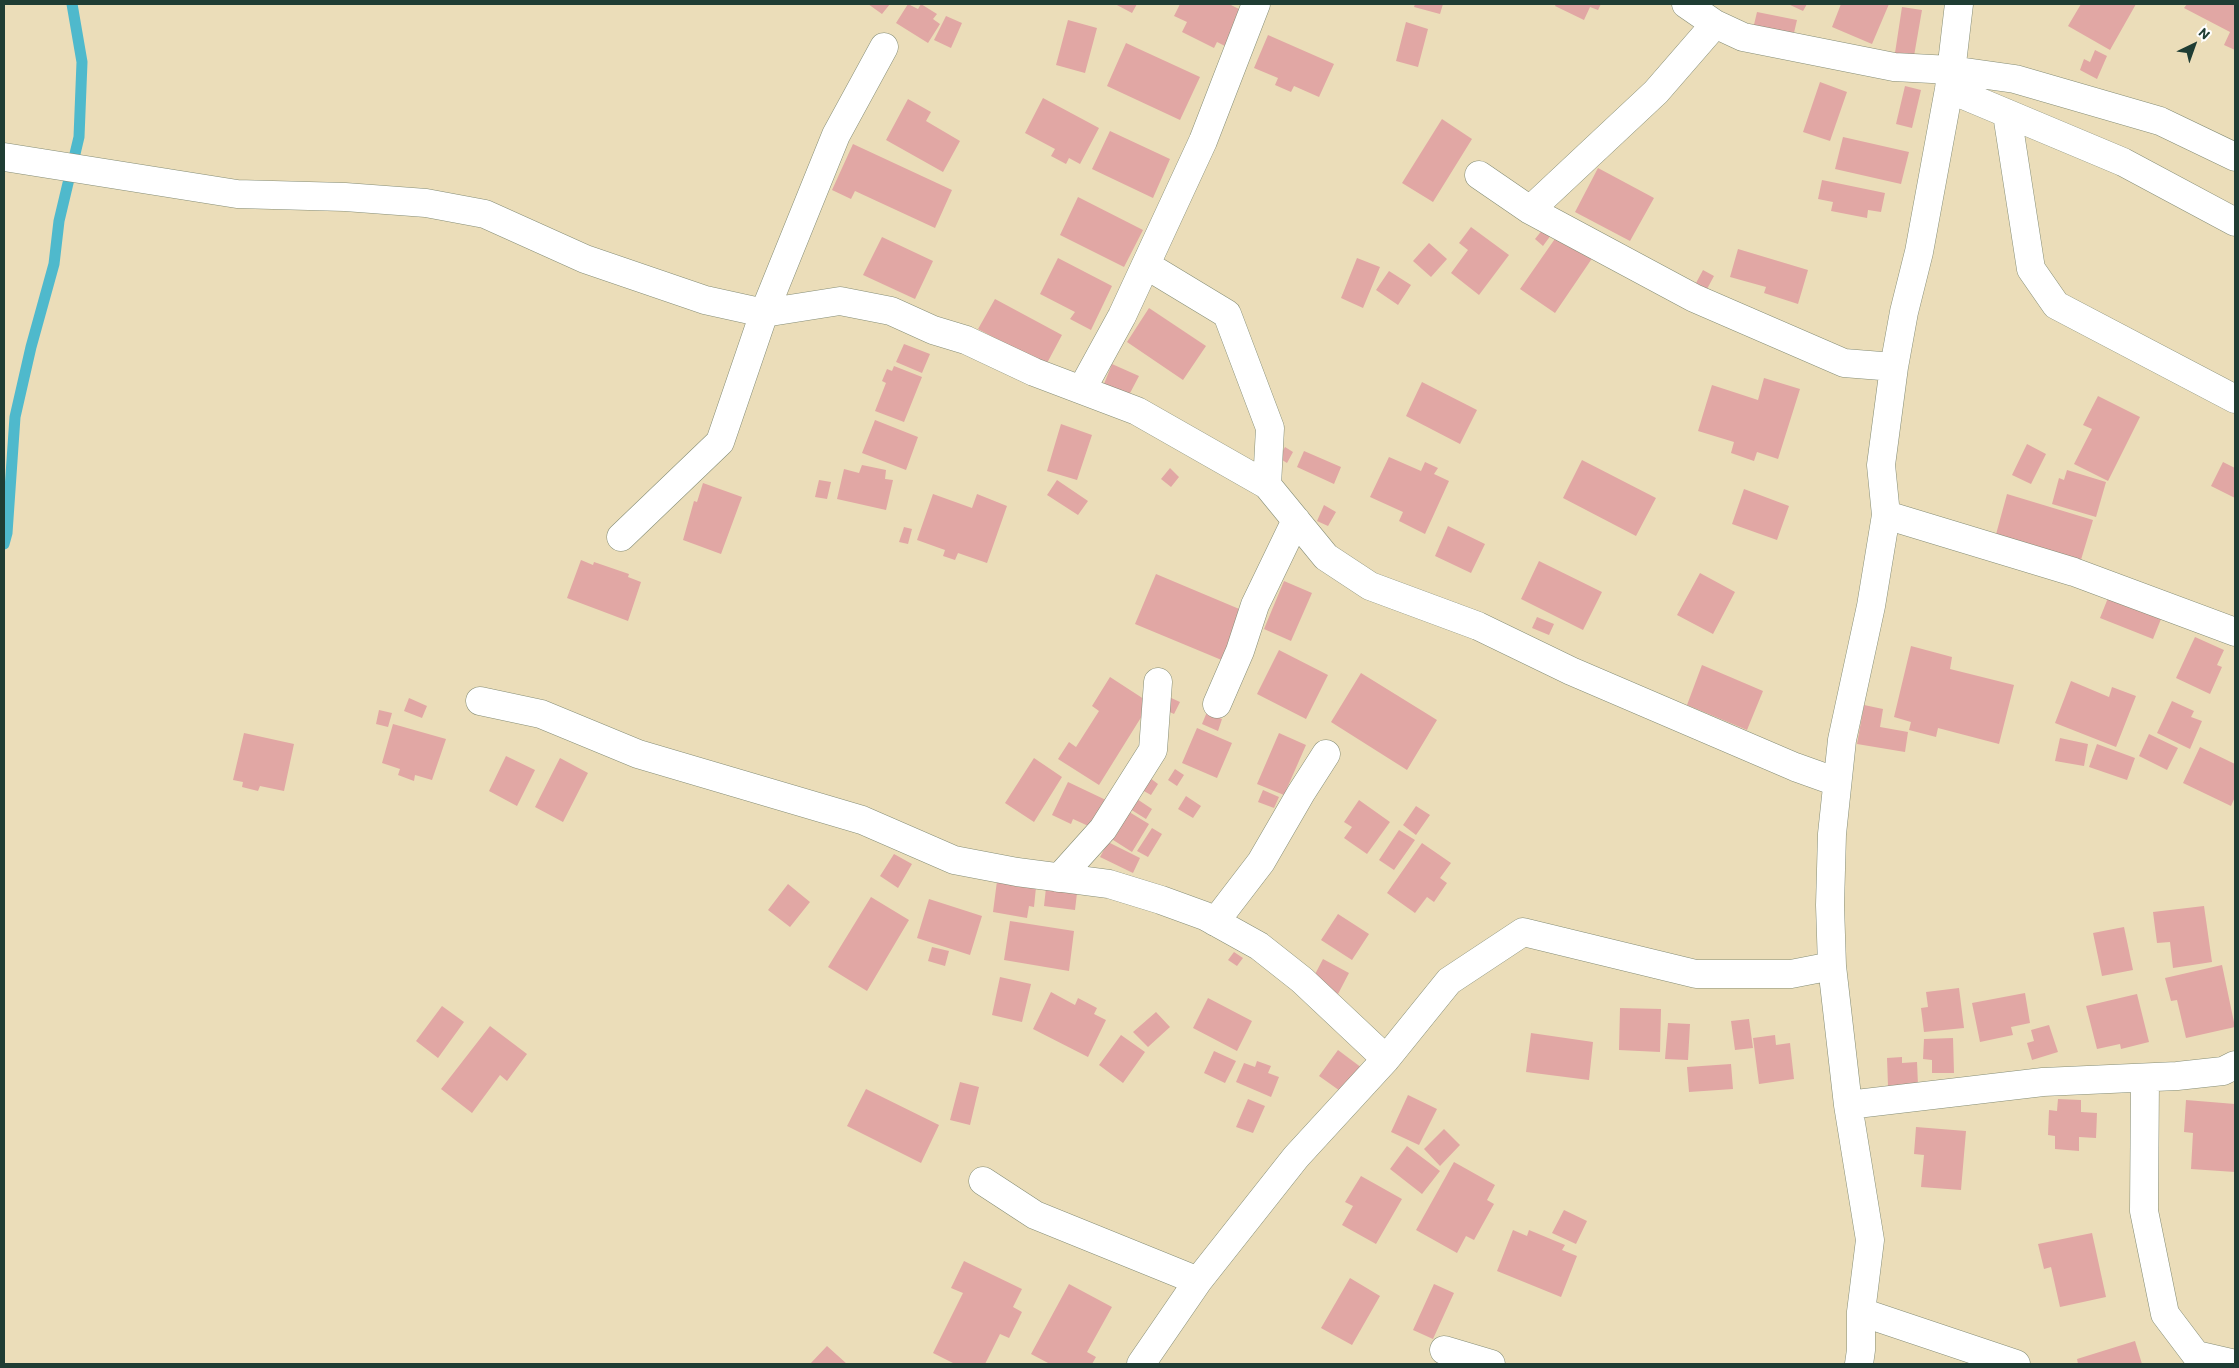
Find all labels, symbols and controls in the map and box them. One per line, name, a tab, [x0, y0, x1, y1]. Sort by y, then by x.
north arrow	[2169, 20, 2219, 70]
text: N	[2195, 24, 2214, 43]

